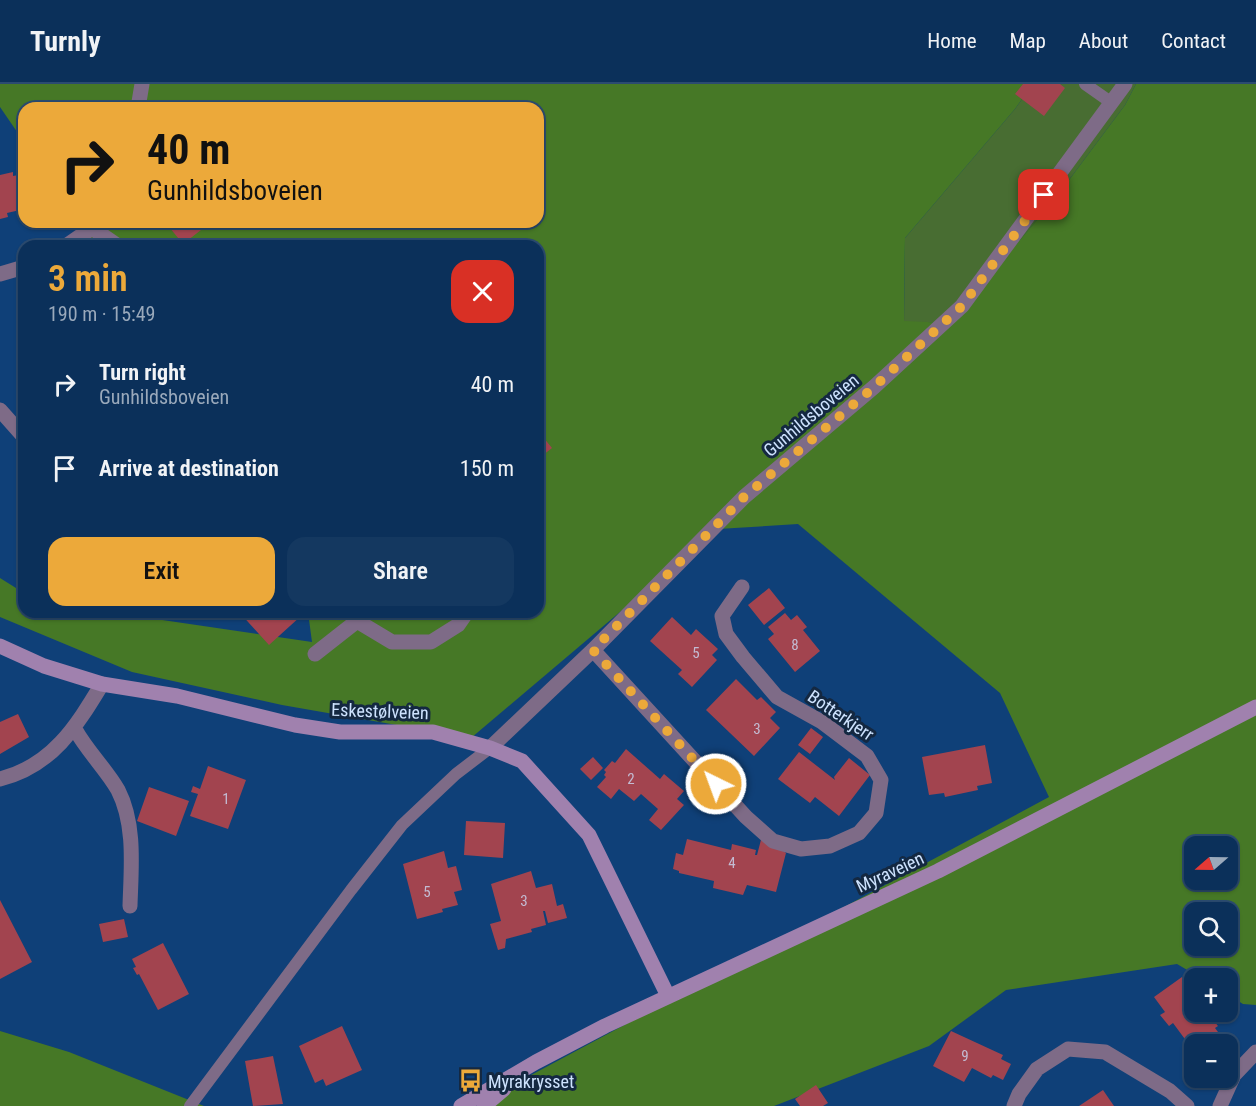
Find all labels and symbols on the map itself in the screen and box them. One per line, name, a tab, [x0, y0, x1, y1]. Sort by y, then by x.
pin	[1018, 169, 1069, 220]
street label: Gunhildsboveien	[759, 369, 863, 461]
house number: 8	[791, 636, 799, 654]
house number: 5	[692, 644, 700, 662]
street label: Botterkjerr	[804, 685, 878, 745]
street label: Eskestølveien	[331, 699, 429, 723]
house number: 3	[753, 720, 761, 738]
position arrow	[684, 752, 748, 816]
house number: 2	[627, 770, 635, 788]
house number: 1	[222, 790, 230, 808]
north arrow	[1184, 836, 1238, 890]
street label: Myraveien	[853, 847, 927, 897]
house number: 4	[728, 854, 736, 872]
house number: 5	[423, 883, 431, 901]
house number: 3	[520, 892, 528, 910]
house number: 9	[961, 1047, 969, 1065]
bus stop icon: Myrakrysset	[457, 1068, 483, 1094]
place label: Myrakrysset	[488, 1071, 574, 1092]

